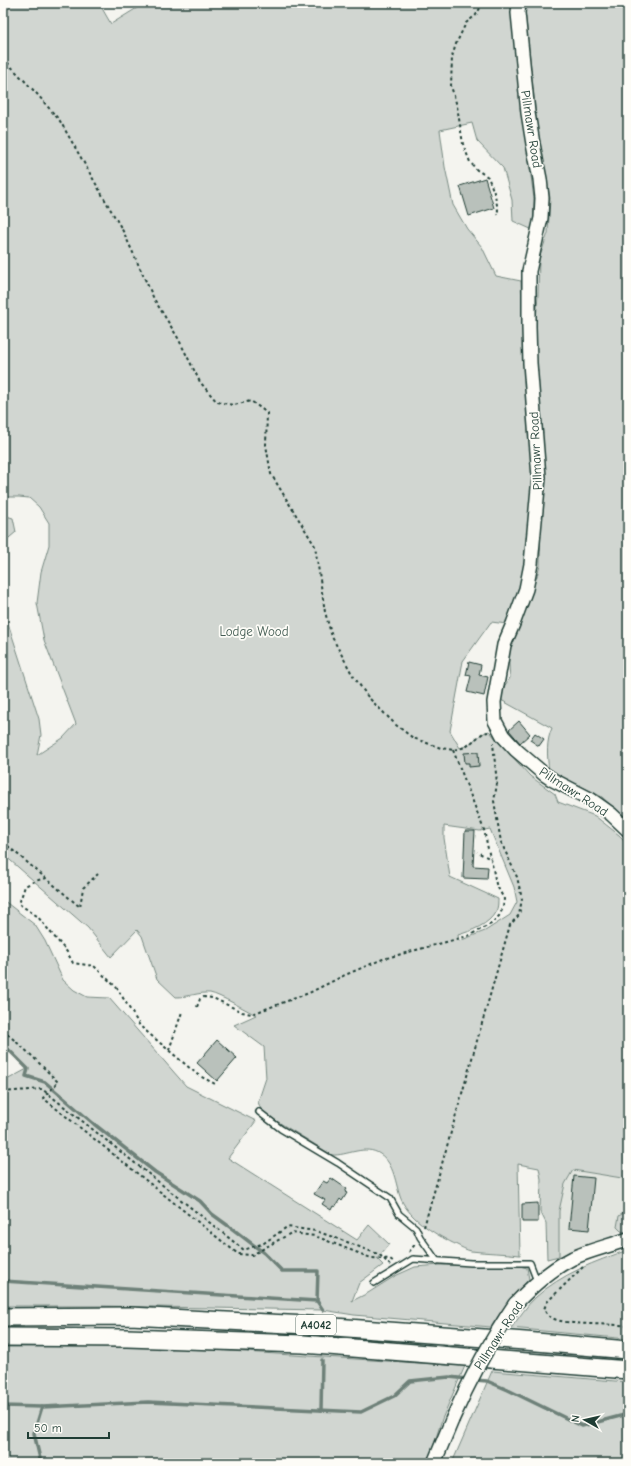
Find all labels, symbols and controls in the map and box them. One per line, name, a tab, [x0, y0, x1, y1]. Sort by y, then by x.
street label: Pillmawr Road	[518, 89, 545, 169]
street label: Pillmawr Road	[526, 411, 545, 491]
park label: Lodge Wood	[219, 624, 289, 639]
street label: Pillmawr Road	[537, 764, 611, 819]
street label: Pillmawr Road	[471, 1298, 526, 1372]
road number: A4042	[296, 1315, 336, 1335]
north arrow	[565, 1400, 605, 1440]
scale bar	[28, 1414, 109, 1440]
text: N	[569, 1414, 583, 1423]
text: 50 m	[34, 1421, 62, 1435]

